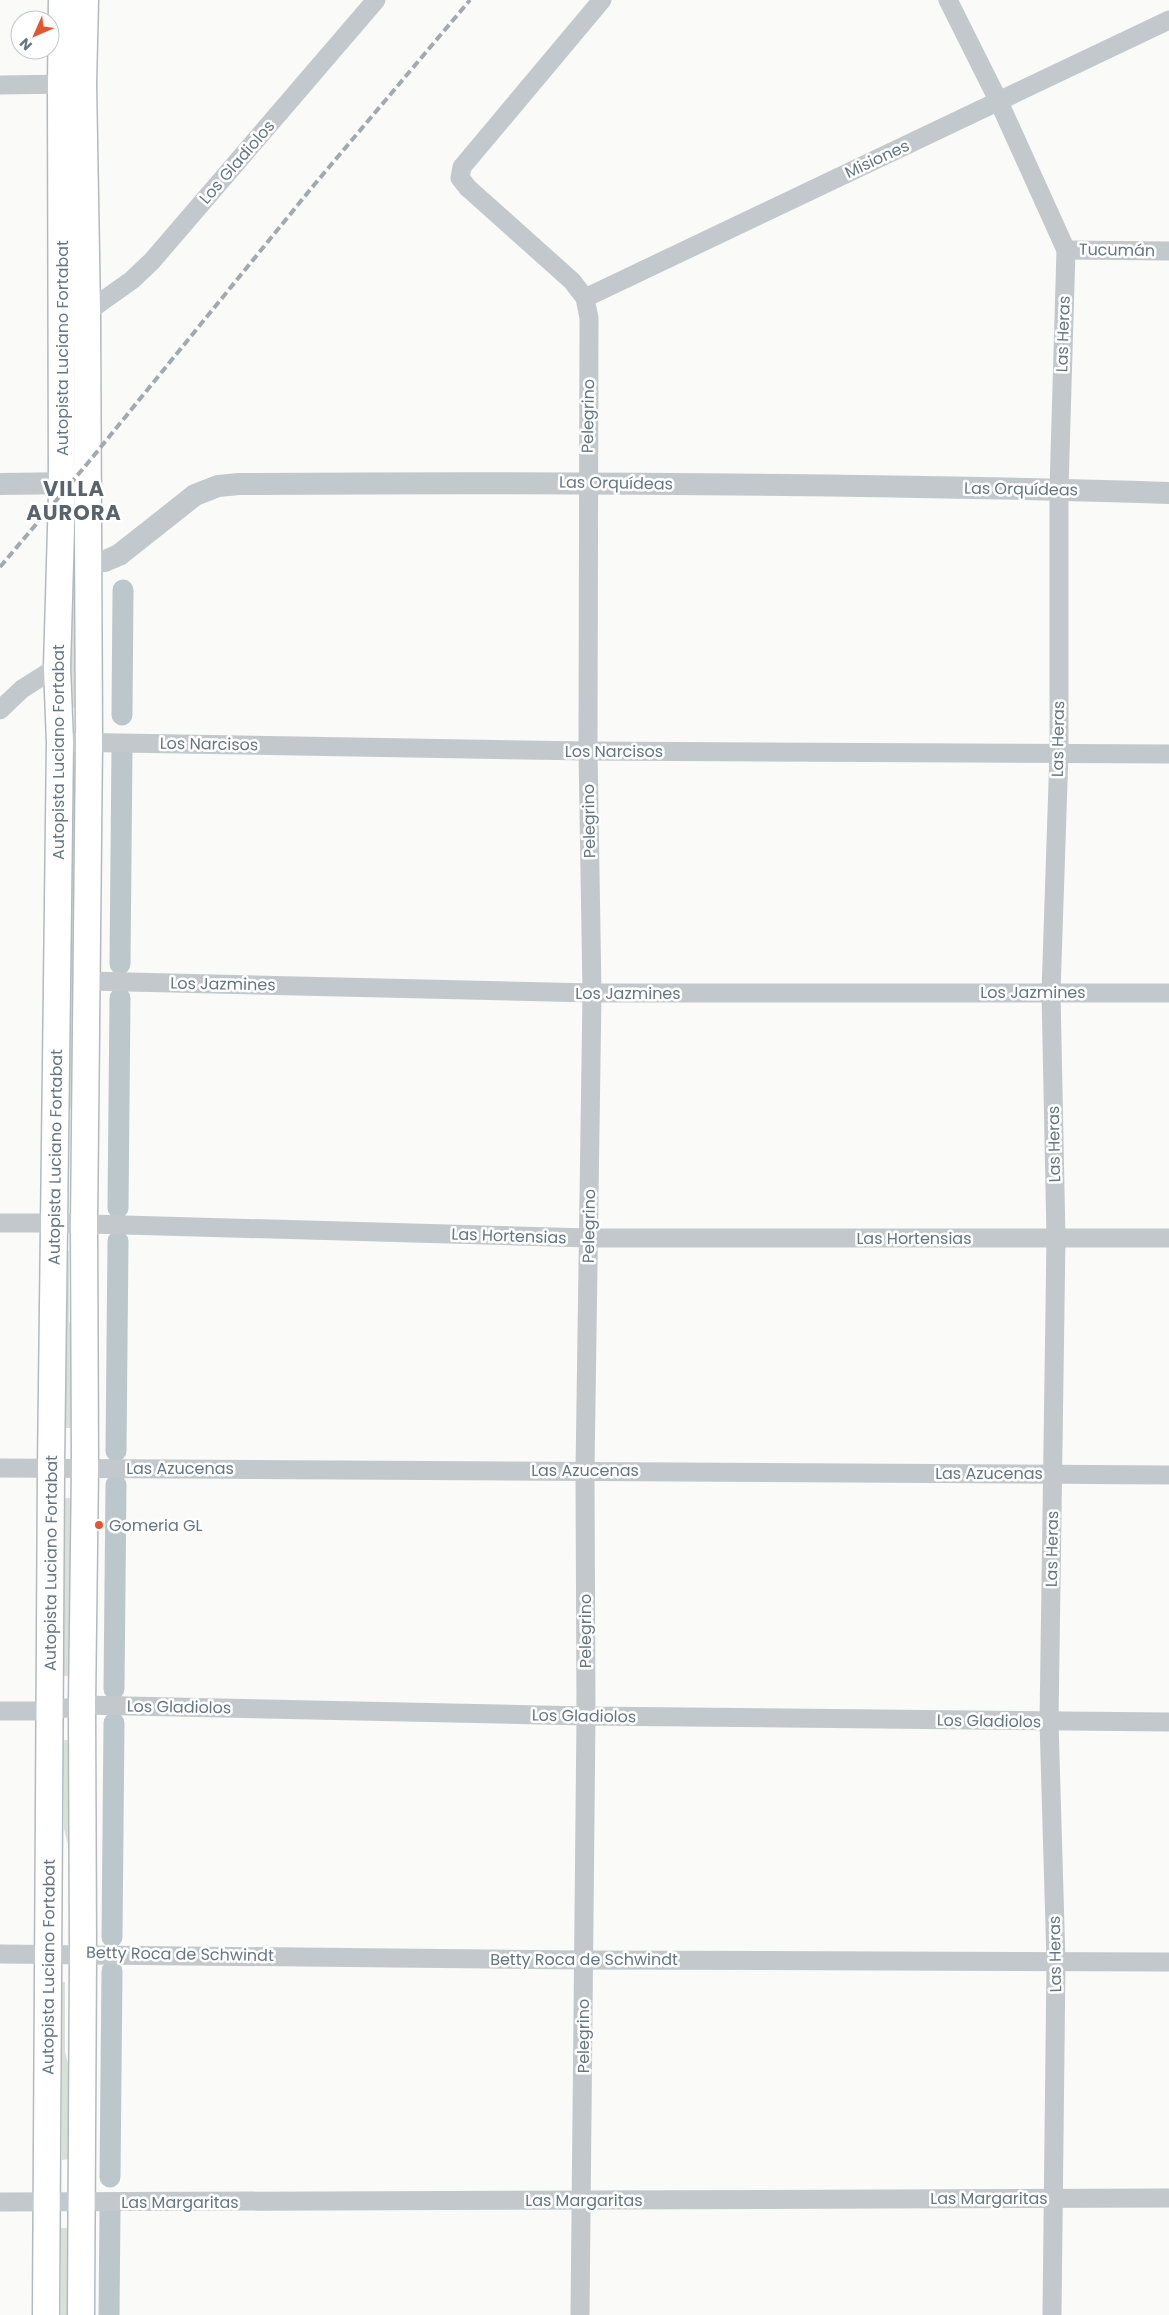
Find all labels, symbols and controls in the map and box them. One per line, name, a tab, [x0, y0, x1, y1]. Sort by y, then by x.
north arrow	[10, 10, 60, 60]
text: N	[15, 33, 37, 55]
street label: Los Gladiolos	[194, 115, 280, 209]
street label: Misiones	[841, 134, 913, 184]
street label: Tucumán	[1079, 238, 1155, 262]
street label: Autopista Luciano Fortabat	[51, 240, 74, 456]
street label: Las Heras	[1050, 295, 1076, 373]
street label: Pelegrino	[576, 379, 600, 453]
street label: Las Orquídeas	[559, 471, 673, 495]
district label: VILLA AURORA	[26, 474, 122, 527]
street label: Las Orquídeas	[964, 477, 1078, 501]
street label: Autopista Luciano Fortabat	[47, 644, 70, 860]
street label: Las Heras	[1046, 701, 1070, 777]
street label: Los Narcisos	[160, 732, 258, 756]
street label: Los Narcisos	[565, 740, 663, 763]
street label: Pelegrino	[577, 784, 601, 858]
street label: Los Jazmines	[170, 972, 276, 996]
street label: Los Jazmines	[980, 981, 1086, 1004]
street label: Los Jazmines	[575, 982, 681, 1005]
street label: Autopista Luciano Fortabat	[42, 1049, 68, 1265]
street label: Las Heras	[1042, 1106, 1066, 1182]
street label: Pelegrino	[577, 1189, 601, 1263]
street label: Las Hortensias	[451, 1222, 567, 1250]
street label: Las Hortensias	[856, 1227, 972, 1250]
street label: Autopista Luciano Fortabat	[38, 1455, 63, 1671]
street label: Las Azucenas	[126, 1457, 234, 1480]
street label: Las Azucenas	[531, 1459, 639, 1482]
street label: Las Azucenas	[935, 1462, 1043, 1485]
street label: Las Heras	[1040, 1511, 1064, 1587]
place label: Gomeria GL	[109, 1514, 203, 1537]
marker: Gomeria GL	[93, 1519, 105, 1531]
street label: Pelegrino	[574, 1594, 597, 1668]
street label: Los Gladiolos	[127, 1695, 231, 1719]
street label: Los Gladiolos	[532, 1704, 636, 1728]
street label: Los Gladiolos	[937, 1709, 1041, 1733]
street label: Autopista Luciano Fortabat	[36, 1859, 60, 2075]
street label: Las Heras	[1043, 1916, 1067, 1992]
street label: Betty Roca de Schwindt	[86, 1941, 274, 1967]
street label: Betty Roca de Schwindt	[490, 1948, 678, 1971]
street label: Pelegrino	[572, 1999, 595, 2073]
street label: Las Margaritas	[930, 2187, 1048, 2210]
street label: Las Margaritas	[525, 2189, 643, 2212]
street label: Las Margaritas	[121, 2191, 239, 2214]

